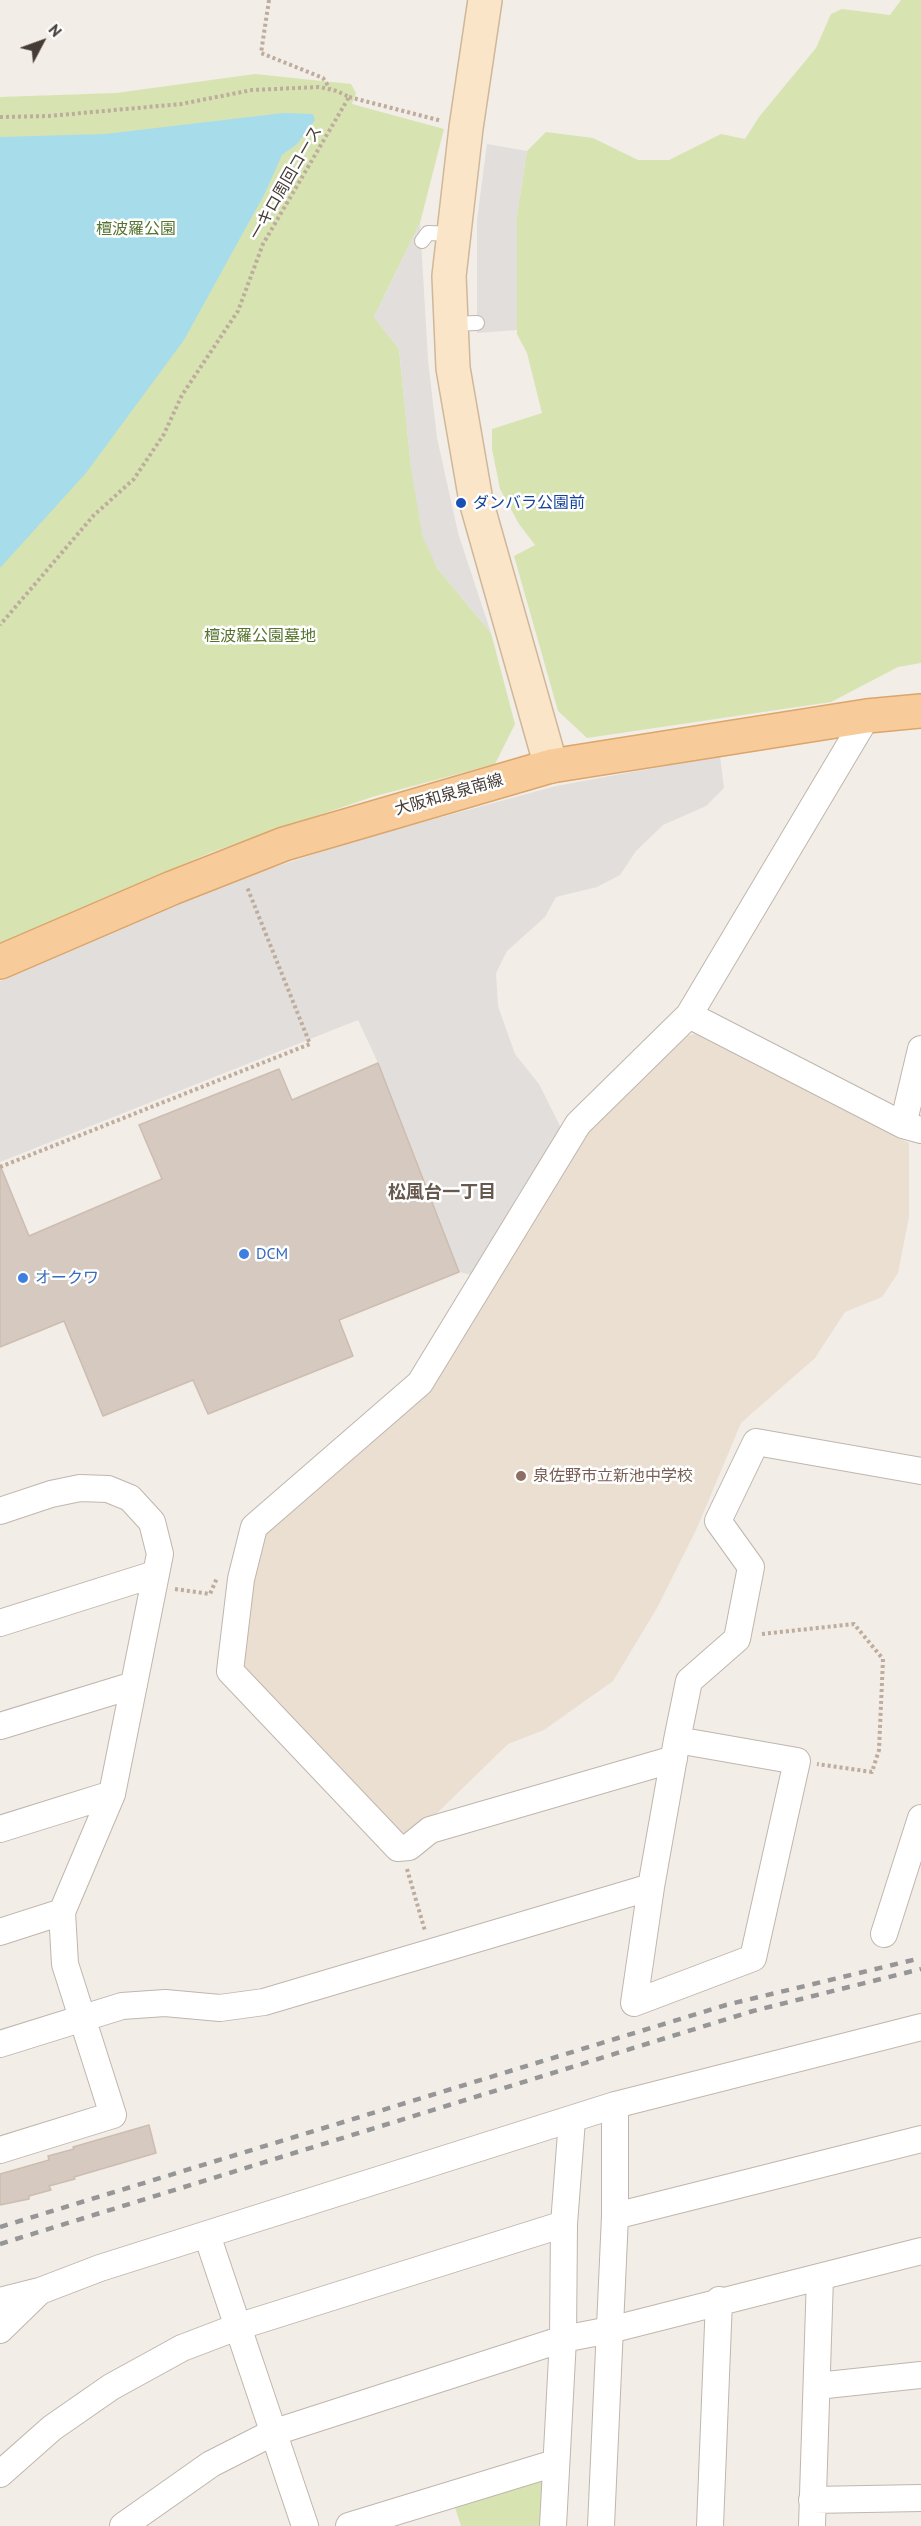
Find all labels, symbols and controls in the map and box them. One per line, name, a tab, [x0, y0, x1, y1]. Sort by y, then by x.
north arrow	[12, 12, 72, 72]
text: N	[45, 20, 67, 41]
street label: 一キロ周回コース	[246, 123, 326, 243]
park label: 檀波羅公園	[96, 219, 176, 239]
place label: ダンバラ公園前	[473, 493, 585, 513]
marker: ダンバラ公園前	[454, 496, 468, 510]
park label: 檀波羅公園墓地	[204, 626, 316, 646]
street label: 大阪和泉泉南線	[393, 770, 505, 820]
district label: 松風台一丁目	[388, 1182, 496, 1204]
place label: DCM	[256, 1244, 288, 1264]
marker: DCM	[237, 1247, 251, 1261]
place label: オークワ	[35, 1268, 99, 1288]
marker: オークワ	[16, 1271, 30, 1285]
place label: 泉佐野市立新池中学校	[533, 1466, 693, 1486]
marker: 泉佐野市立新池中学校	[514, 1469, 528, 1483]

